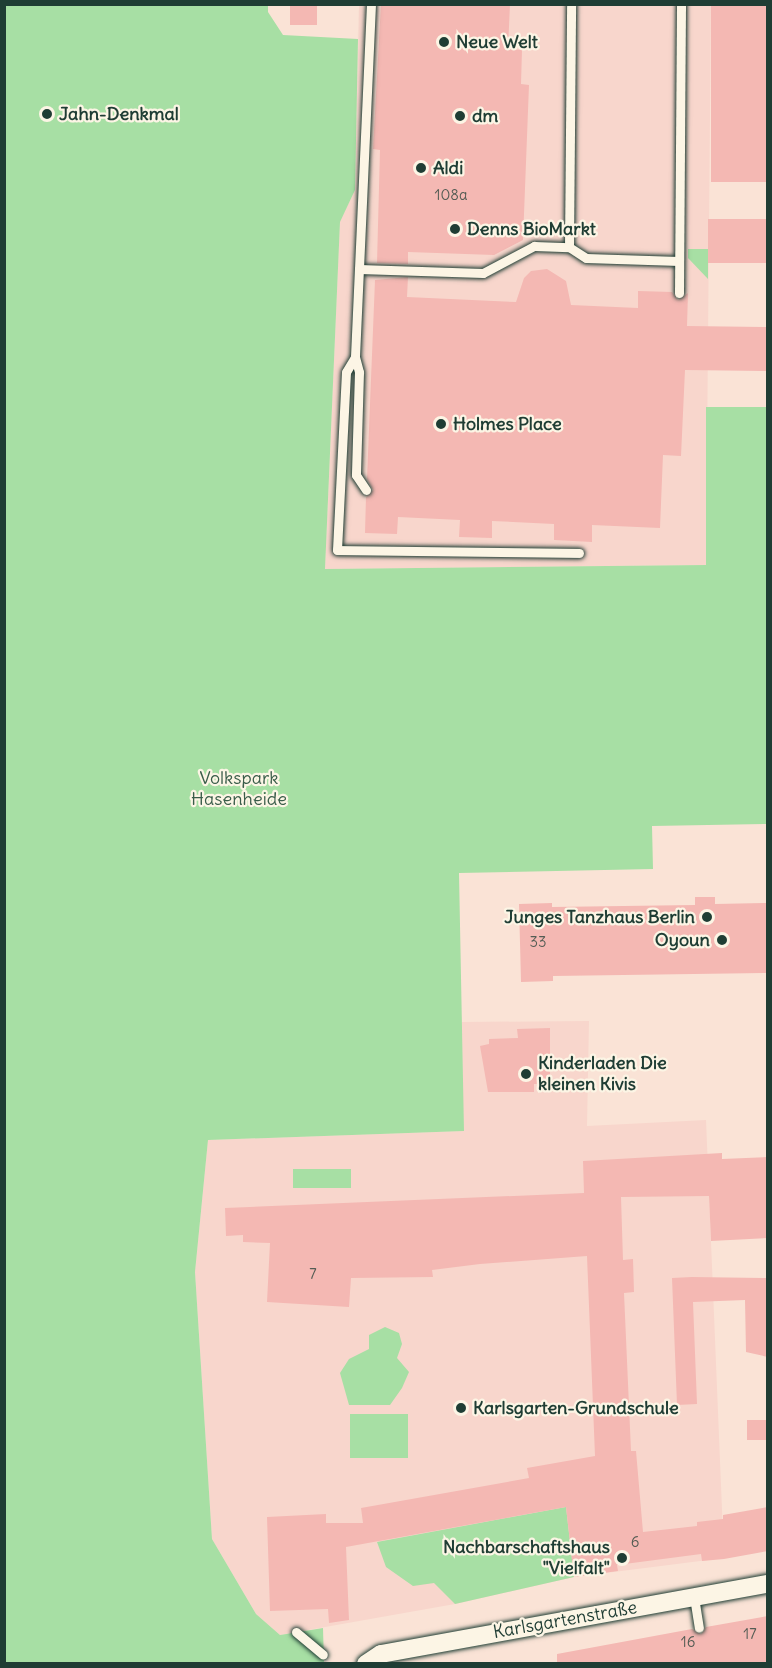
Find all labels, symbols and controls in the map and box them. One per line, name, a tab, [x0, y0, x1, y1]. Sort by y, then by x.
place label: Neue Welt	[456, 31, 538, 53]
marker: Neue Welt	[437, 35, 451, 49]
place label: Jahn-Denkmal	[59, 103, 179, 125]
place label: dm	[472, 105, 498, 127]
marker: Jahn-Denkmal	[40, 107, 54, 121]
marker: dm	[453, 109, 467, 123]
place label: Aldi	[433, 157, 463, 179]
marker: Aldi	[414, 161, 428, 175]
house number: 108a	[434, 186, 468, 204]
place label: Denns BioMarkt	[467, 218, 596, 240]
marker: Denns BioMarkt	[448, 222, 462, 236]
place label: Holmes Place	[453, 413, 562, 435]
marker: Holmes Place	[434, 417, 448, 431]
park label: Volkspark Hasenheide	[191, 768, 287, 810]
place label: Junges Tanzhaus Berlin	[504, 906, 695, 928]
marker: Junges Tanzhaus Berlin	[700, 910, 714, 924]
place label: Oyoun	[655, 929, 710, 951]
house number: 33	[529, 933, 547, 951]
marker: Oyoun	[715, 933, 729, 947]
place label: Kinderladen Die kleinen Kivis	[538, 1053, 667, 1096]
marker: Kinderladen Die kleinen Kivis	[519, 1067, 533, 1081]
house number: 7	[309, 1265, 317, 1283]
place label: Karlsgarten-Grundschule	[473, 1397, 679, 1419]
marker: Karlsgarten-Grundschule	[454, 1401, 468, 1415]
house number: 6	[631, 1533, 639, 1551]
place label: Nachbarschaftshaus "Vielfalt"	[443, 1537, 610, 1580]
marker: Nachbarschaftshaus "Vielfalt"	[615, 1551, 629, 1565]
street label: Karlsgartenstraße	[491, 1597, 639, 1643]
house number: 17	[743, 1625, 757, 1643]
house number: 16	[681, 1633, 695, 1651]

